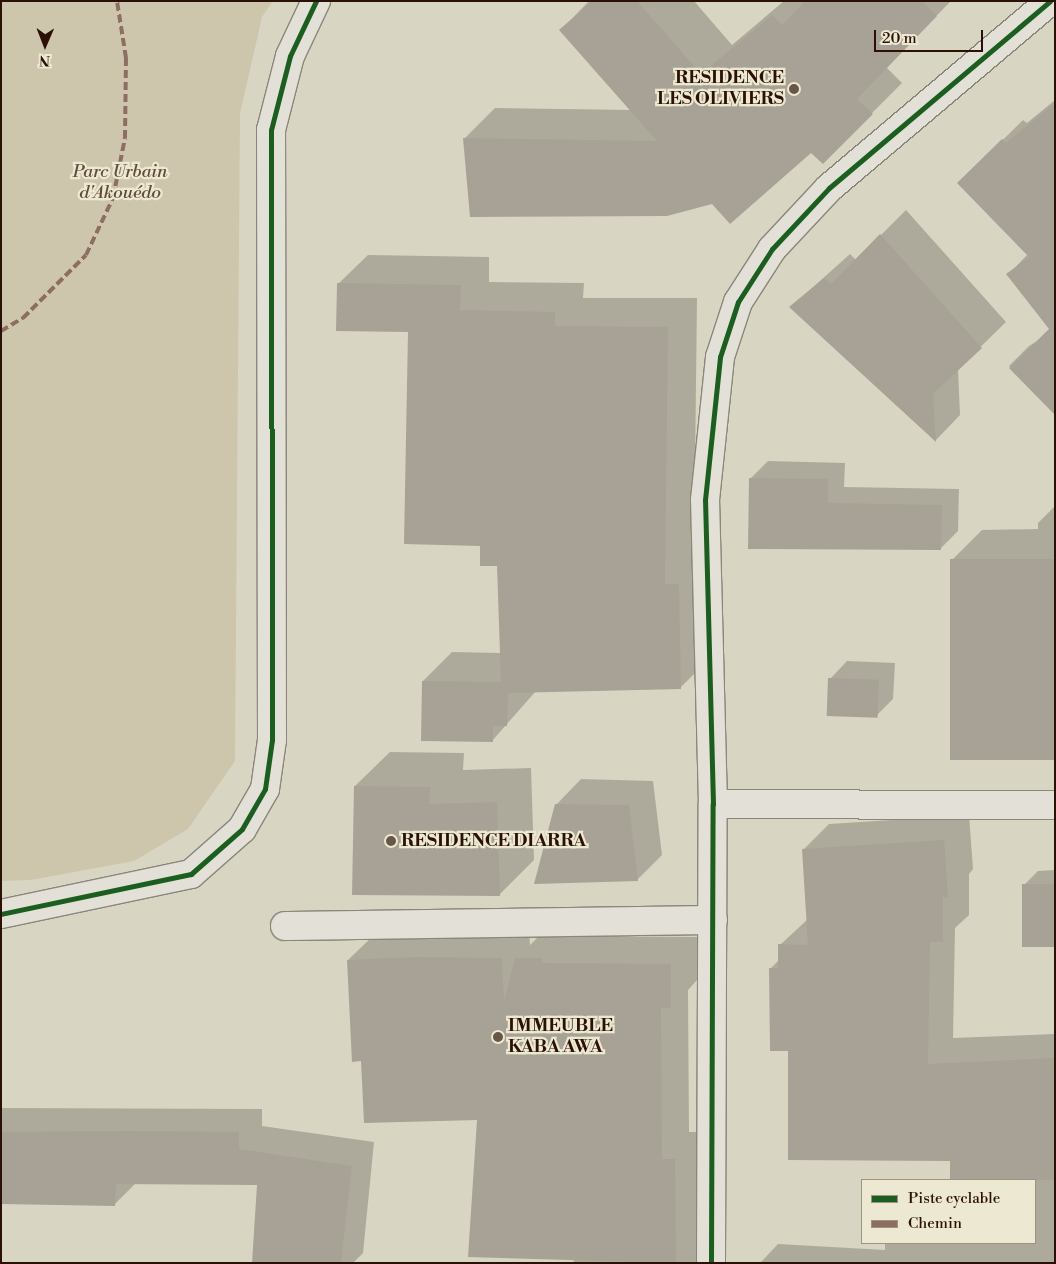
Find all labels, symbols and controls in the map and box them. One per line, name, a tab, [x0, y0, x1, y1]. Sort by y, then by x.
north arrow	[20, 20, 70, 70]
scale bar	[876, 20, 985, 52]
text: 20 m	[882, 29, 917, 48]
text: N	[39, 51, 50, 69]
place label: RESIDENCE LES OLIVIERS	[657, 68, 784, 110]
marker: RESIDENCE LES OLIVIERS	[788, 83, 800, 95]
park label: Parc Urbain d'Akouédo	[73, 162, 167, 204]
place label: RESIDENCE DIARRA	[401, 830, 586, 852]
marker: RESIDENCE DIARRA	[385, 835, 397, 847]
place label: IMMEUBLE KABA AWA	[508, 1016, 613, 1058]
marker: IMMEUBLE KABA AWA	[492, 1031, 504, 1043]
legend	[861, 1179, 1036, 1244]
text: Piste cyclable	[908, 1189, 1000, 1208]
text: Chemin	[908, 1214, 962, 1233]

